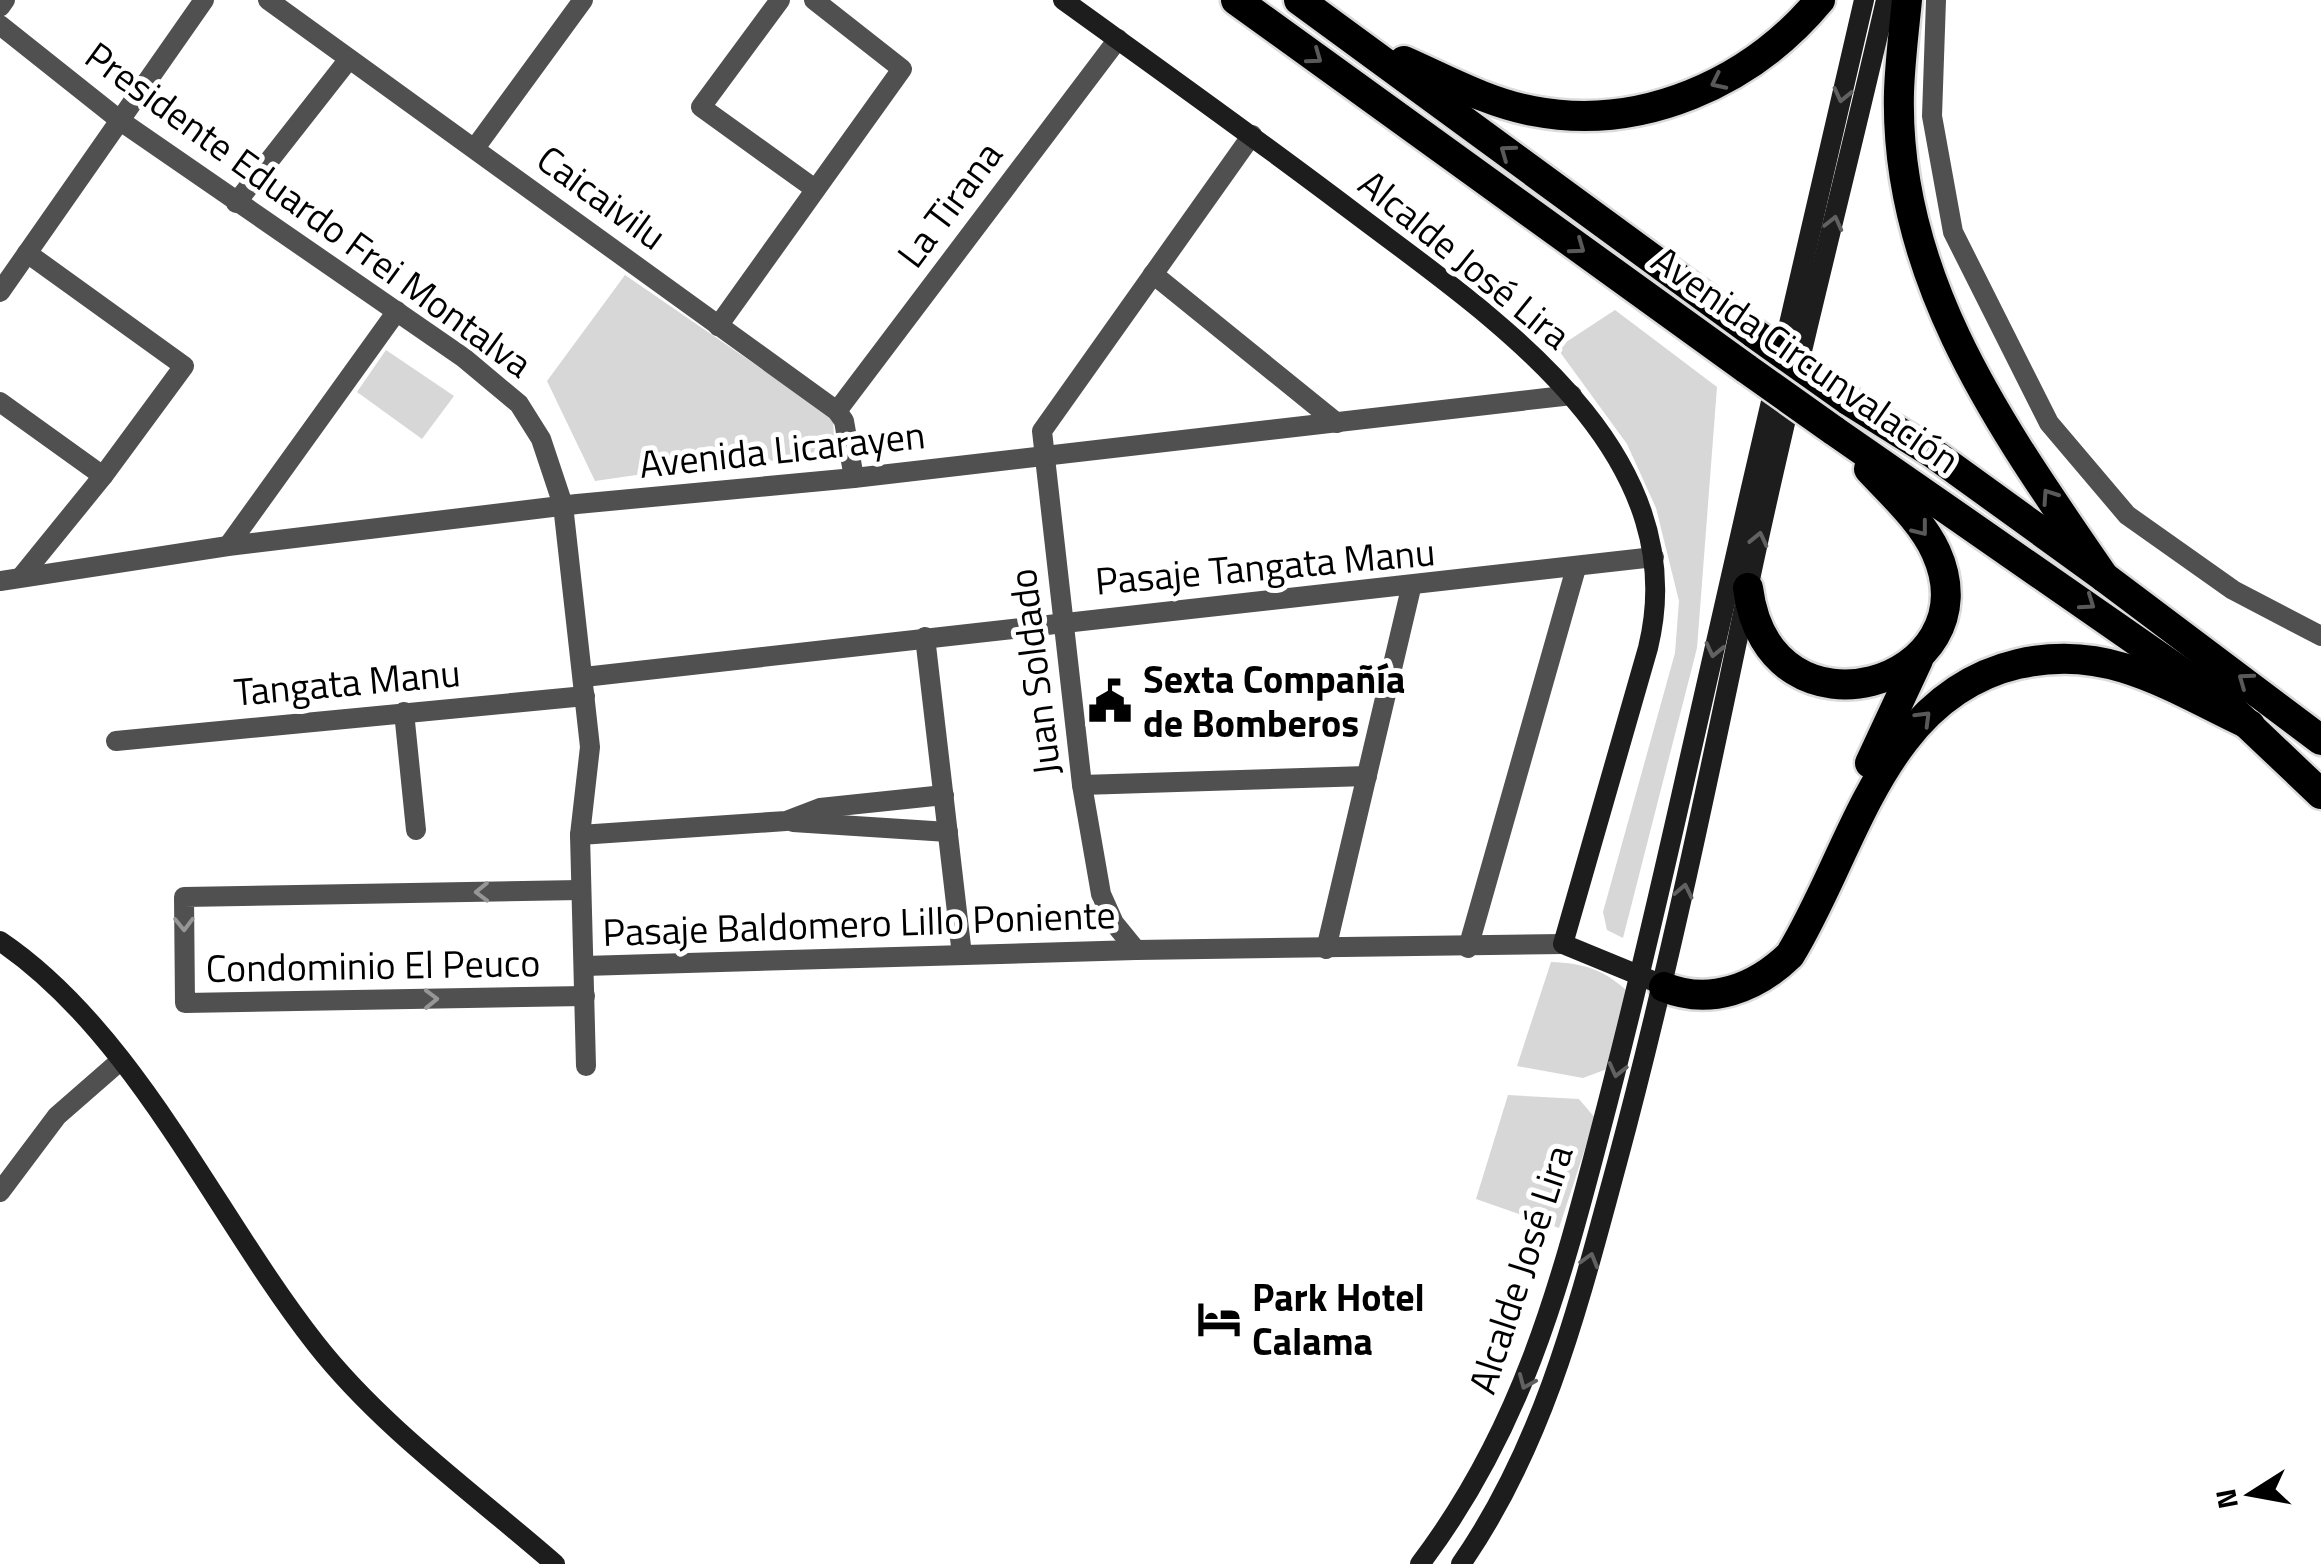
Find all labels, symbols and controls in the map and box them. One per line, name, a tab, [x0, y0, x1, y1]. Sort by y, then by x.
street label: Presidente Eduardo Frei Montalva	[73, 27, 545, 391]
one-way arrow	[1304, 45, 1322, 63]
one-way arrow	[1710, 70, 1728, 90]
one-way arrow	[1833, 86, 1854, 103]
street label: La Tirana	[882, 128, 1016, 280]
street label: Caicaivilu	[525, 130, 679, 264]
one-way arrow	[1500, 146, 1518, 164]
street label: Alcalde José Lira	[1346, 155, 1584, 363]
one-way arrow	[1823, 215, 1844, 232]
street label: Avenida Circunvalación	[1640, 231, 1972, 487]
one-way arrow	[1567, 235, 1586, 254]
street label: Avenida Licarayen	[636, 405, 928, 493]
one-way arrow	[2043, 489, 2062, 507]
one-way arrow	[1909, 518, 1926, 536]
street label: Pasaje Tangata Manu	[1093, 522, 1437, 610]
one-way arrow	[1747, 531, 1768, 548]
street label: Juan Soldado	[993, 565, 1075, 779]
one-way arrow	[2076, 591, 2095, 609]
one-way arrow	[1705, 642, 1726, 659]
street label: Tangata Manu	[231, 643, 463, 721]
place label: Sexta Compañía de Bomberos	[1143, 650, 1405, 752]
one-way arrow	[2238, 674, 2256, 691]
public building icon: Sexta Compañía de Bomberos	[1086, 677, 1134, 725]
one-way arrow	[1912, 711, 1930, 729]
one-way arrow	[474, 881, 490, 902]
one-way arrow	[1673, 883, 1694, 900]
street label: Pasaje Baldomero Lillo Poniente	[602, 885, 1116, 961]
one-way arrow	[174, 916, 195, 932]
street label: Condominio El Peuco	[205, 933, 541, 997]
one-way arrow	[423, 988, 439, 1009]
one-way arrow	[1607, 1061, 1628, 1078]
street label: Alcalde José Lira	[1453, 1137, 1587, 1401]
one-way arrow	[1579, 1252, 1600, 1269]
place label: Park Hotel Calama	[1252, 1268, 1425, 1370]
hotel icon: Park Hotel Calama	[1195, 1295, 1243, 1343]
one-way arrow	[1518, 1372, 1538, 1390]
north arrow	[2201, 1444, 2301, 1544]
text: N	[2203, 1485, 2249, 1512]

